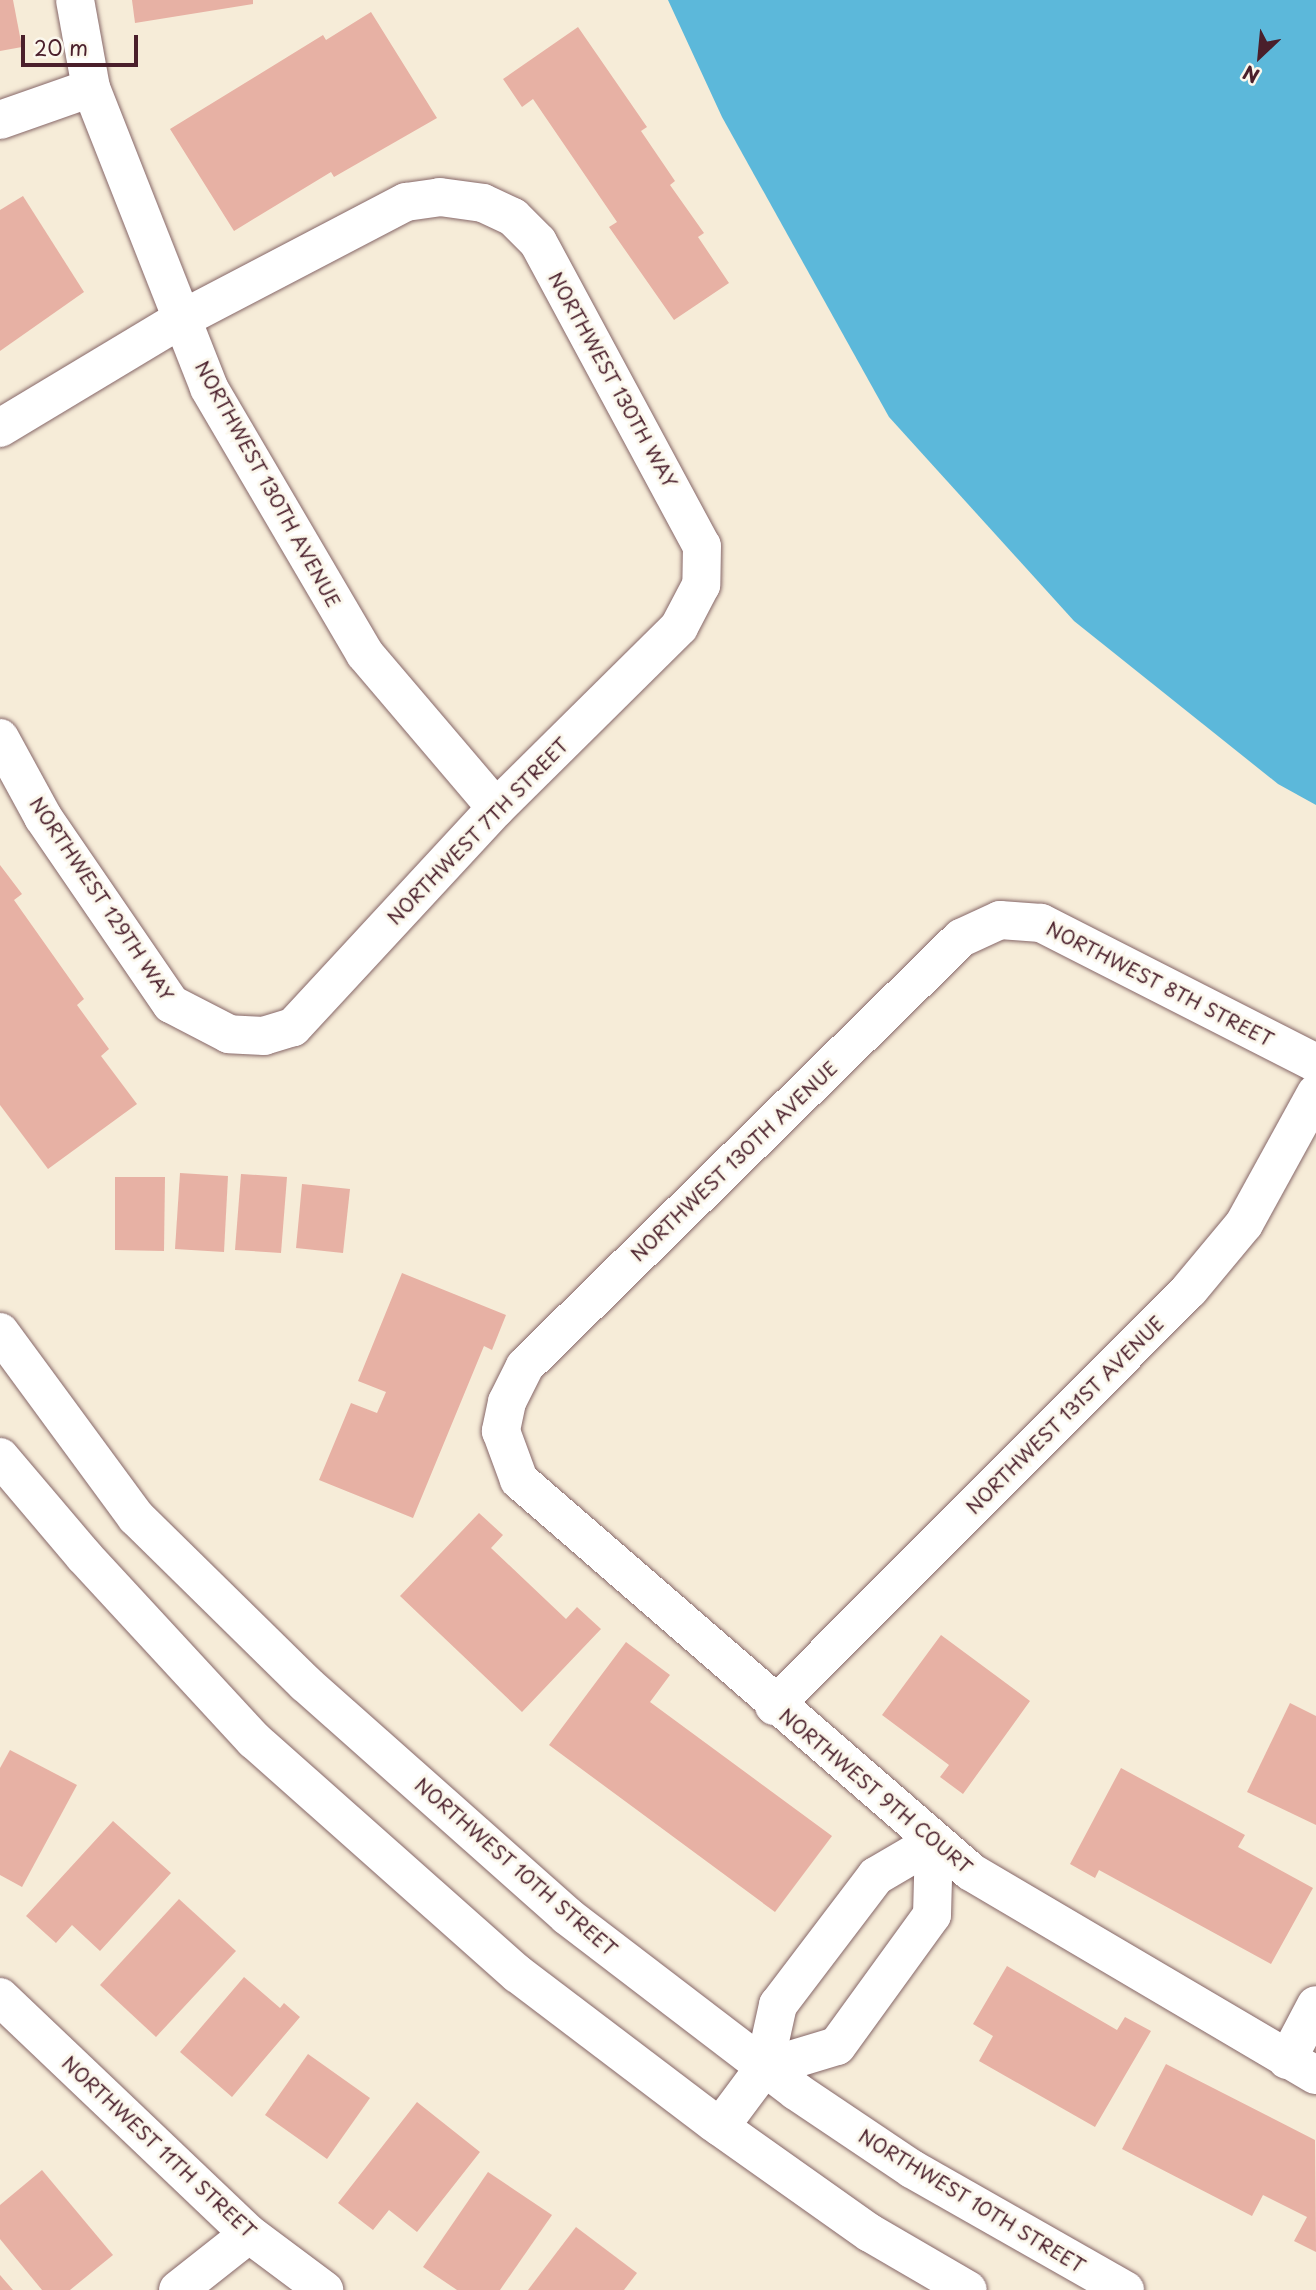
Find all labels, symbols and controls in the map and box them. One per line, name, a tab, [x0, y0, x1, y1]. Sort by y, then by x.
scale bar	[24, 21, 142, 65]
north arrow	[1225, 21, 1295, 91]
text: 20 m	[34, 31, 88, 63]
text: N	[1238, 59, 1264, 91]
street label: NORTHWEST 130TH WAY	[544, 268, 682, 492]
street label: NORTHWEST 130TH AVENUE	[191, 357, 345, 611]
street label: NORTHWEST 7TH STREET	[383, 733, 573, 929]
street label: NORTHWEST 129TH WAY	[25, 793, 179, 1005]
street label: NORTHWEST 8TH STREET	[1043, 917, 1277, 1051]
street label: NORTHWEST 130TH AVENUE	[626, 1056, 842, 1266]
street label: NORTHWEST 131ST AVENUE	[961, 1311, 1169, 1519]
street label: NORTHWEST 9TH COURT	[775, 1703, 977, 1879]
street label: NORTHWEST 10TH STREET	[410, 1773, 622, 1961]
street label: NORTHWEST 11TH STREET	[58, 2051, 260, 2243]
street label: NORTHWEST 10TH STREET	[854, 2124, 1090, 2278]

